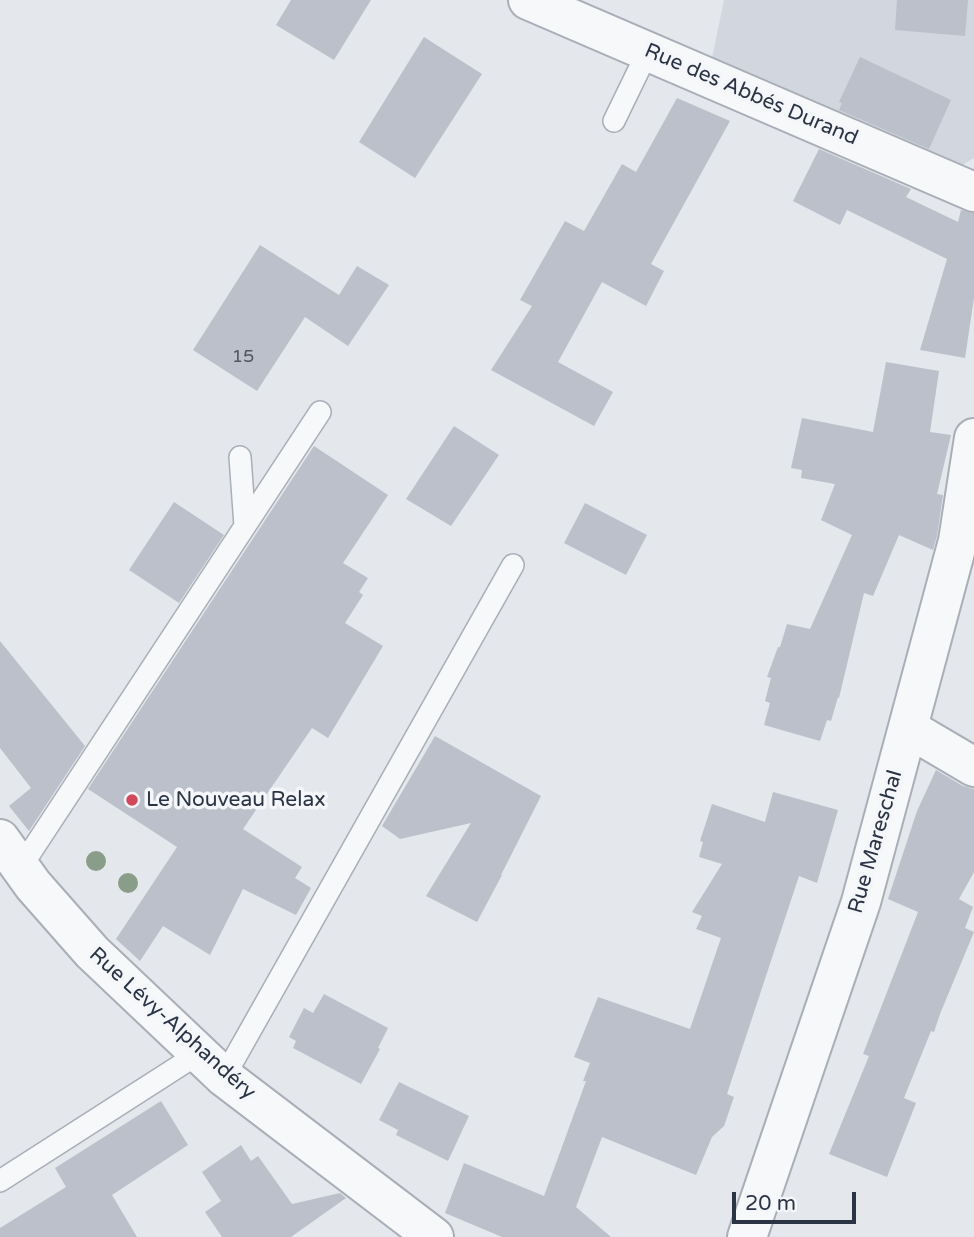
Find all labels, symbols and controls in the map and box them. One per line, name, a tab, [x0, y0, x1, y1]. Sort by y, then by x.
street label: Rue des Abbés Durand	[640, 39, 862, 151]
house number: 15	[232, 346, 254, 368]
street label: Rue Mareschal	[844, 767, 908, 917]
place label: Le Nouveau Relax	[146, 787, 326, 813]
marker: Le Nouveau Relax	[124, 792, 140, 808]
street label: Rue Lévy-Alphandéry	[84, 943, 260, 1105]
scale bar	[736, 1178, 860, 1222]
text: 20 m	[745, 1191, 796, 1216]

